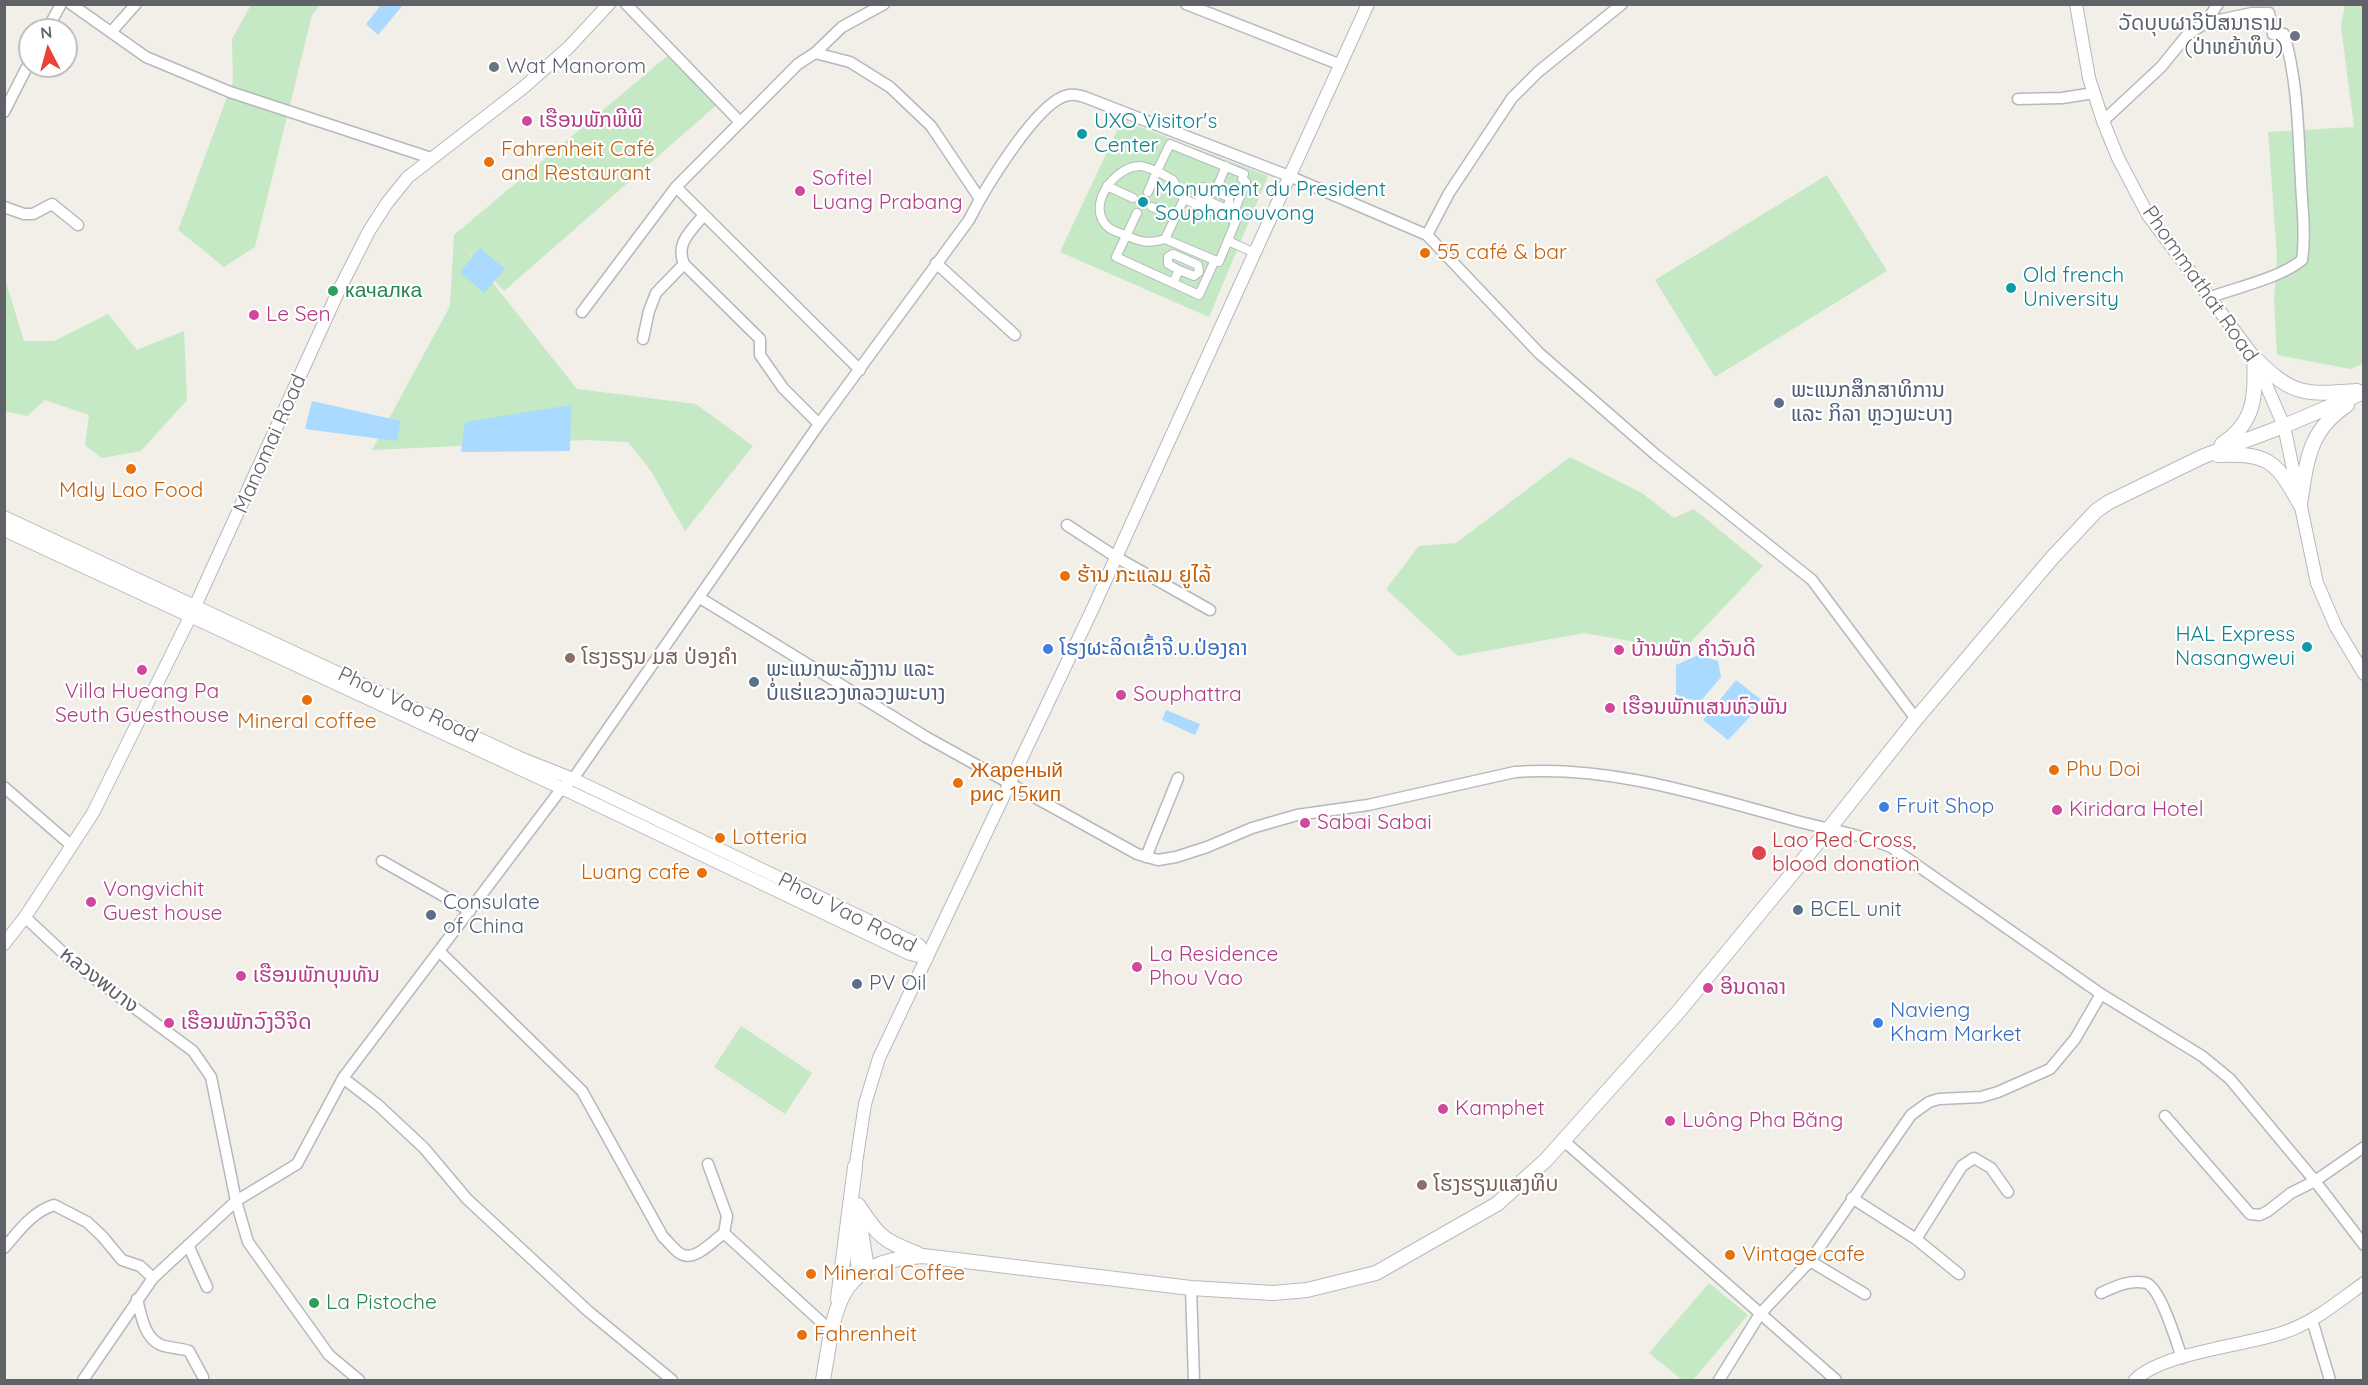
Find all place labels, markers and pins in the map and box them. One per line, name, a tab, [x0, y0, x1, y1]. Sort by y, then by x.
place label: ວັດບຸບຜາວິປັສນາຣາມ (ປ່າຫຍ້າທຶບ)	[2119, 11, 2283, 61]
marker: ວັດບຸບຜາວິປັສນາຣາມ (ປ່າຫຍ້າທຶບ)	[2288, 29, 2302, 43]
place label: Wat Manorom	[506, 54, 646, 80]
marker: Wat Manorom	[487, 60, 501, 74]
place label: ເຮືອນພັກພີພີ	[539, 108, 643, 134]
place label: UXO Visitor's Center	[1094, 109, 1217, 159]
marker: ເຮືອນພັກພີພີ	[520, 114, 534, 128]
marker: UXO Visitor's Center	[1075, 127, 1089, 141]
place label: Fahrenheit Café and Restaurant	[501, 137, 655, 187]
marker: Fahrenheit Café and Restaurant	[482, 155, 496, 169]
place label: Sofitel Luang Prabang	[812, 166, 963, 216]
place label: Monument du President Souphanouvong	[1155, 177, 1386, 227]
marker: Sofitel Luang Prabang	[793, 184, 807, 198]
marker: Monument du President Souphanouvong	[1136, 195, 1150, 209]
place label: 55 café & bar	[1437, 240, 1567, 266]
marker: 55 café & bar	[1418, 246, 1432, 260]
place label: Old french University	[2023, 263, 2124, 313]
place label: качалка	[345, 278, 428, 304]
marker: Old french University	[2004, 281, 2018, 295]
marker: качалка	[326, 284, 340, 298]
place label: Le Sen	[266, 302, 331, 328]
marker: Le Sen	[247, 308, 261, 322]
place label: ພະແນກສຶກສາທິການ ແລະ ກິລາ ຫຼວງພະບາງ	[1791, 378, 1953, 428]
marker: ພະແນກສຶກສາທິການ ແລະ ກິລາ ຫຼວງພະບາງ	[1772, 396, 1786, 410]
marker: Maly Lao Food	[124, 462, 138, 476]
place label: Maly Lao Food	[59, 478, 203, 504]
place label: ຮ້ານ ກະແລມ ຍູໄລ້	[1077, 563, 1211, 589]
marker: ຮ້ານ ກະແລມ ຍູໄລ້	[1058, 569, 1072, 583]
place label: HAL Express Nasangweui	[2175, 622, 2295, 672]
place label: ໂຮງຜະລິດເຂົ້າຈີ.ບ.ປ່ອງຄາ	[1060, 636, 1248, 662]
place label: ບ້ານພັກ ຄໍາວັນດີ	[1631, 637, 1756, 663]
marker: HAL Express Nasangweui	[2300, 640, 2314, 654]
marker: ໂຮງຜະລິດເຂົ້າຈີ.ບ.ປ່ອງຄາ	[1041, 642, 1055, 656]
marker: ບ້ານພັກ ຄໍາວັນດີ	[1612, 643, 1626, 657]
place label: ໂຮງຣຽນ ມສ ປ່ອງຄຳ	[582, 645, 738, 671]
marker: ໂຮງຣຽນ ມສ ປ່ອງຄຳ	[563, 651, 577, 665]
place label: ພະແນກພະລັງງານ ແລະ ບໍ່ແຮ່ແຂວງຫລວງພະບາງ	[766, 657, 945, 707]
marker: Villa Hueang Pa Seuth Guesthouse	[135, 663, 149, 677]
marker: ພະແນກພະລັງງານ ແລະ ບໍ່ແຮ່ແຂວງຫລວງພະບາງ	[747, 675, 761, 689]
place label: Villa Hueang Pa Seuth Guesthouse	[55, 679, 229, 729]
place label: Souphattra	[1133, 682, 1242, 708]
marker: Souphattra	[1114, 688, 1128, 702]
marker: Mineral coffee	[300, 693, 314, 707]
place label: ເຮືອນພັກແສນຫົວພັນ	[1622, 695, 1788, 721]
marker: ເຮືອນພັກແສນຫົວພັນ	[1603, 701, 1617, 715]
place label: Mineral coffee	[237, 709, 377, 735]
place label: Phu Doi	[2066, 757, 2141, 783]
place label: Жареный рис 15кип	[970, 758, 1070, 808]
marker: Phu Doi	[2047, 763, 2061, 777]
marker: Жареный рис 15кип	[951, 776, 965, 790]
place label: Fruit Shop	[1896, 794, 1994, 820]
place label: Kiridara Hotel	[2069, 797, 2204, 823]
marker: Fruit Shop	[1877, 800, 1891, 814]
marker: Kiridara Hotel	[2050, 803, 2064, 817]
place label: Sabai Sabai	[1317, 810, 1432, 836]
marker: Sabai Sabai	[1298, 816, 1312, 830]
place label: Lotteria	[732, 825, 807, 851]
place label: Lao Red Cross, blood donation	[1772, 828, 1920, 878]
marker: Lotteria	[713, 831, 727, 845]
marker: Lao Red Cross, blood donation	[1750, 844, 1768, 862]
place label: Luang cafe	[581, 860, 690, 886]
marker: Luang cafe	[695, 866, 709, 880]
place label: Vongvichit Guest house	[103, 877, 222, 927]
place label: Consulate of China	[443, 890, 540, 940]
marker: Vongvichit Guest house	[84, 895, 98, 909]
place label: BCEL unit	[1810, 897, 1902, 923]
marker: BCEL unit	[1791, 903, 1805, 917]
marker: Consulate of China	[424, 908, 438, 922]
place label: La Residence Phou Vao	[1149, 942, 1278, 992]
marker: La Residence Phou Vao	[1130, 960, 1144, 974]
place label: ເຮືອນພັກບຸນທັນ	[253, 963, 380, 989]
marker: ເຮືອນພັກບຸນທັນ	[234, 969, 248, 983]
place label: PV Oil	[869, 971, 927, 997]
place label: ອິນດາລາ	[1720, 975, 1786, 1001]
marker: PV Oil	[850, 977, 864, 991]
marker: ອິນດາລາ	[1701, 981, 1715, 995]
place label: Navieng Kham Market	[1890, 998, 2022, 1048]
place label: ເຮືອນພັກວົງວິຈິດ	[181, 1010, 312, 1036]
marker: ເຮືອນພັກວົງວິຈິດ	[162, 1016, 176, 1030]
marker: Navieng Kham Market	[1871, 1016, 1885, 1030]
place label: Kamphet	[1455, 1096, 1545, 1122]
marker: Kamphet	[1436, 1102, 1450, 1116]
place label: Luông Pha Băng	[1682, 1108, 1843, 1134]
marker: Luông Pha Băng	[1663, 1114, 1677, 1128]
place label: ໂຮງຮຽນແສງທິບ	[1434, 1172, 1558, 1198]
marker: ໂຮງຮຽນແສງທິບ	[1415, 1178, 1429, 1192]
place label: Vintage cafe	[1742, 1242, 1865, 1268]
marker: Vintage cafe	[1723, 1248, 1737, 1262]
place label: Mineral Coffee	[823, 1261, 965, 1287]
marker: Mineral Coffee	[804, 1267, 818, 1281]
place label: La Pistoche	[326, 1290, 437, 1316]
marker: La Pistoche	[307, 1296, 321, 1310]
place label: Fahrenheit	[814, 1322, 917, 1348]
marker: Fahrenheit	[795, 1328, 809, 1342]

